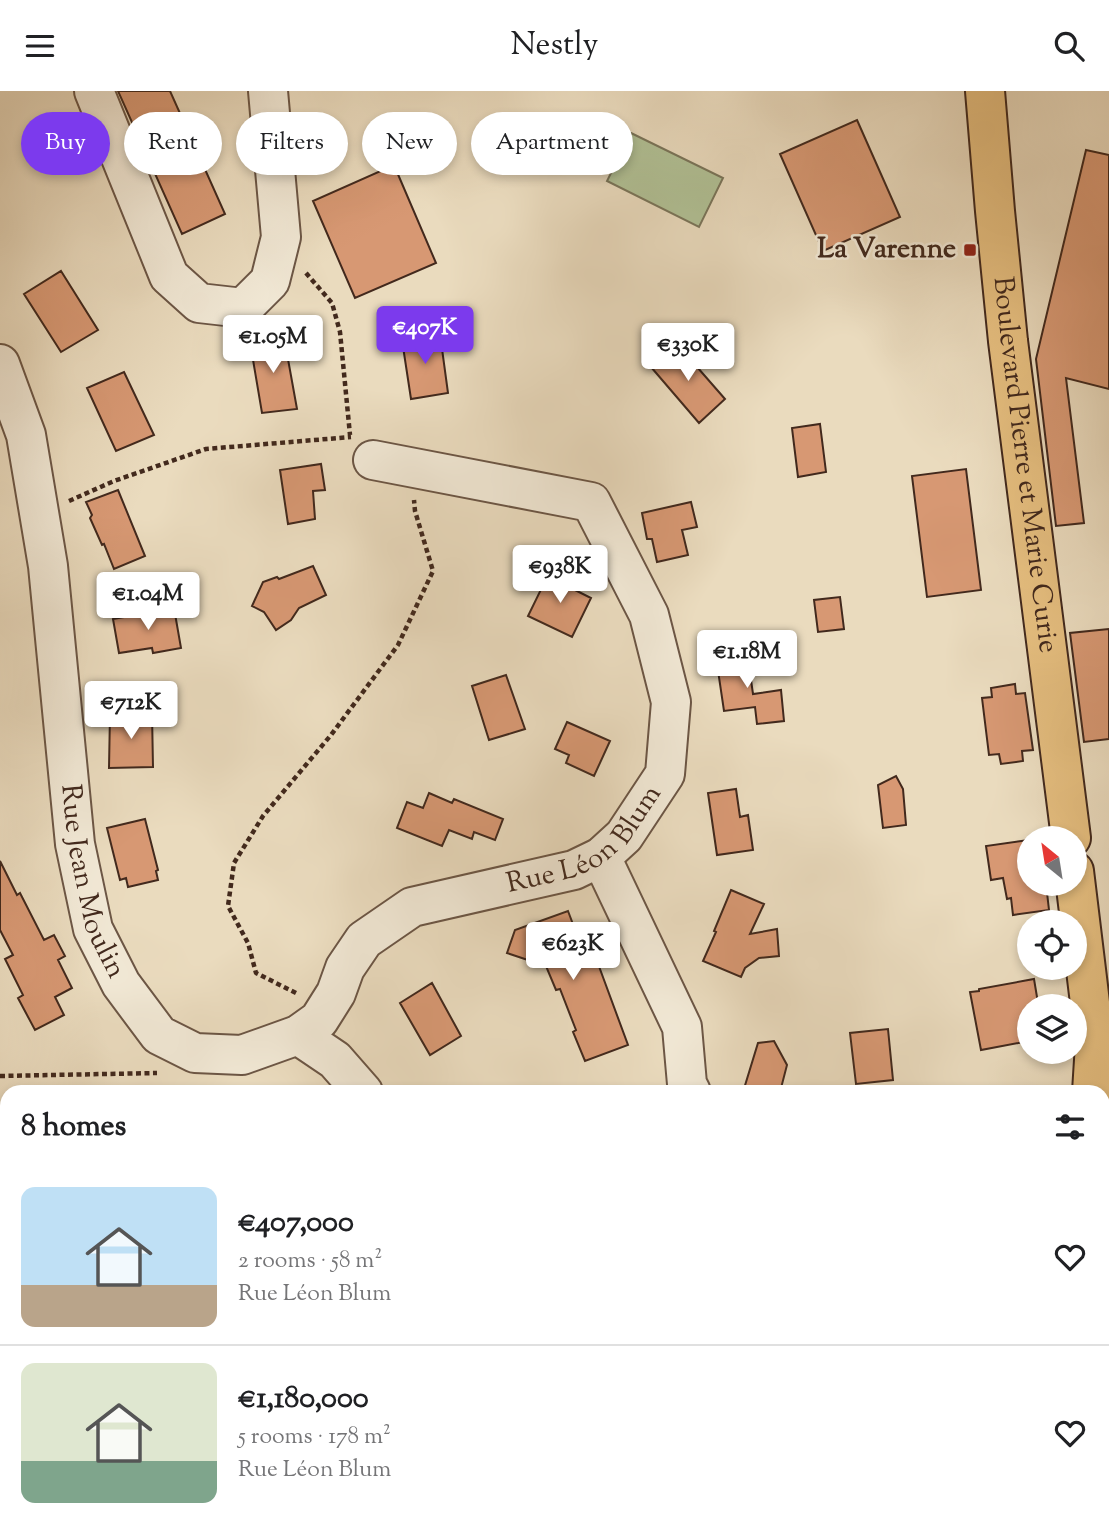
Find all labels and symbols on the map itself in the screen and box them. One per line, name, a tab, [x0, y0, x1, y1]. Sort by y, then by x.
place label: La Varenne	[817, 230, 956, 270]
marker: La Varenne	[962, 242, 978, 258]
street label: Boulevard Pierre et Marie Curie	[982, 275, 1067, 655]
pin: €407K	[376, 307, 474, 366]
pin: €1.05M	[216, 315, 330, 375]
pin: €330K	[639, 323, 737, 383]
pin: €938K	[511, 545, 609, 605]
pin: €1.04M	[91, 573, 205, 632]
pin: €1.18M	[690, 631, 804, 690]
pin: €712K	[82, 681, 180, 741]
street label: Rue Léon Blum	[503, 777, 672, 905]
street label: Rue Jean Moulin	[49, 782, 135, 986]
north arrow	[1017, 826, 1087, 896]
pin: €623K	[524, 923, 622, 982]

